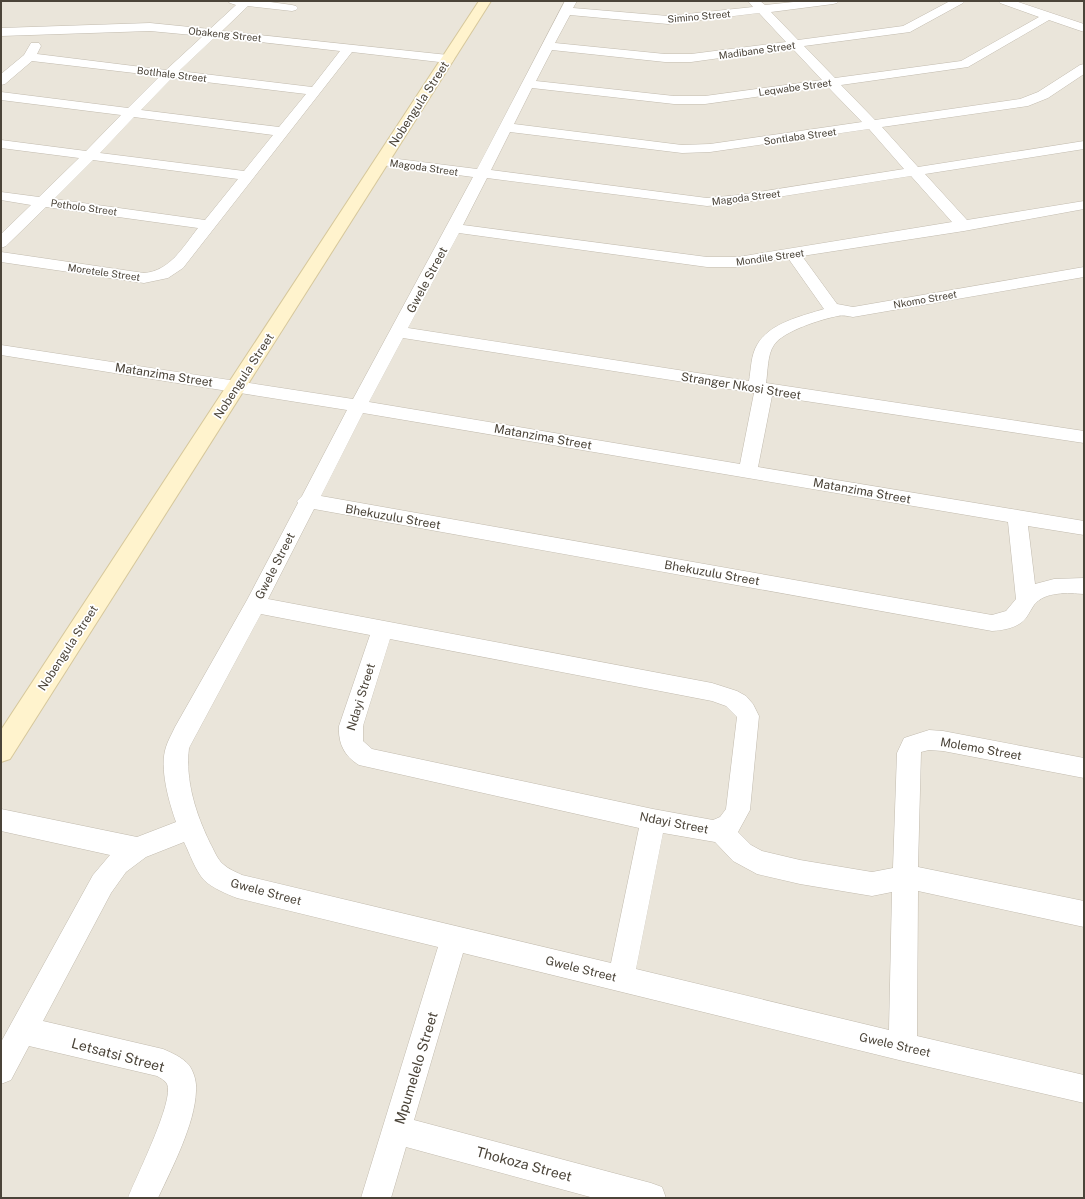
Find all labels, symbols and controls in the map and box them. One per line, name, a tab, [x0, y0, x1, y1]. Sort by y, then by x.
street label: Simino Street	[667, 7, 731, 25]
street label: Obakeng Street	[188, 24, 262, 44]
street label: Madibane Street	[718, 39, 796, 61]
street label: Nobengula Street	[386, 58, 452, 149]
street label: Botlhale Street	[136, 64, 208, 84]
street label: Leqwabe Street	[758, 76, 832, 98]
street label: Sontlaba Street	[763, 125, 837, 147]
street label: Magoda Street	[389, 156, 459, 178]
street label: Magoda Street	[711, 187, 781, 207]
street label: Petholo Street	[50, 196, 118, 218]
street label: Gwele Street	[404, 244, 450, 315]
street label: Mondile Street	[735, 246, 805, 268]
street label: Moretele Street	[67, 261, 141, 283]
street label: Nkomo Street	[892, 287, 958, 311]
street label: Nobengula Street	[211, 330, 277, 421]
street label: Matanzima Street	[114, 360, 214, 390]
street label: Stranger Nkosi Street	[680, 370, 802, 402]
street label: Matanzima Street	[493, 422, 593, 453]
street label: Matanzima Street	[812, 476, 912, 507]
street label: Bhekuzulu Street	[344, 502, 442, 532]
street label: Gwele Street	[252, 530, 298, 602]
street label: Bhekuzulu Street	[663, 558, 761, 588]
street label: Nobengula Street	[35, 602, 101, 693]
street label: Ndayi Street	[344, 661, 378, 732]
street label: Molemo Street	[939, 735, 1023, 763]
street label: Ndayi Street	[638, 809, 710, 837]
street label: Gwele Street	[229, 876, 303, 908]
street label: Gwele Street	[544, 953, 618, 985]
street label: Mpumelelo Street	[391, 1010, 441, 1126]
street label: Gwele Street	[858, 1030, 932, 1060]
street label: Letsatsi Street	[70, 1035, 166, 1075]
street label: Thokoza Street	[474, 1144, 574, 1184]

